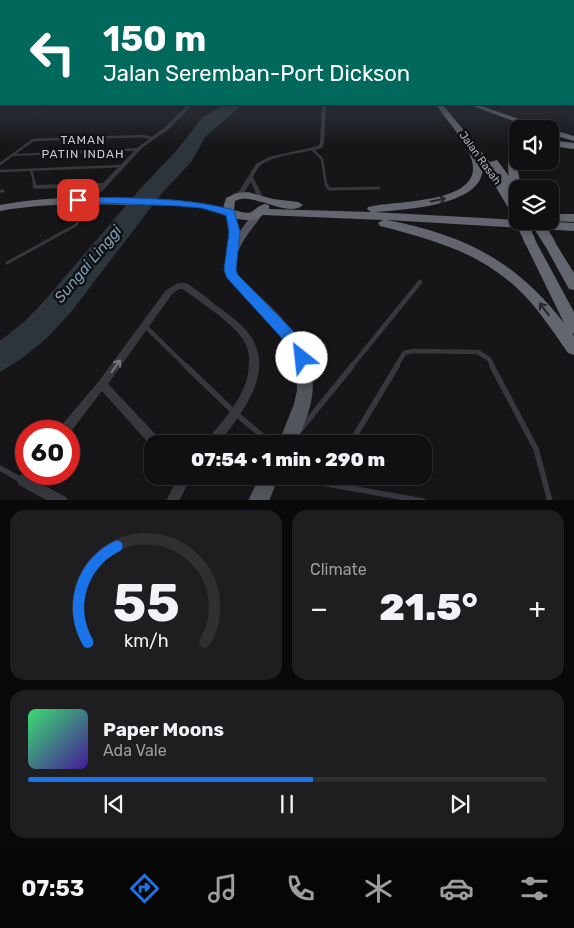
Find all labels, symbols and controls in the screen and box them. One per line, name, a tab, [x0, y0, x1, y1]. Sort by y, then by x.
text: 150 m	[103, 18, 206, 60]
icon: left	[20, 20, 85, 85]
text: Jalan Seremban-Port Dickson	[103, 60, 410, 87]
map controls	[509, 120, 559, 230]
button: sound	[509, 120, 559, 170]
street label: Jalan Rasah	[456, 129, 504, 187]
district label: TAMAN PATIN INDAH	[41, 133, 125, 161]
pin	[57, 179, 99, 221]
button: layers	[509, 180, 559, 230]
icon: arrive	[64, 186, 92, 214]
one-way arrow	[429, 194, 445, 204]
water label: Sungai Linggi	[51, 222, 126, 306]
one-way arrow	[539, 303, 550, 316]
position arrow	[275, 331, 327, 383]
one-way arrow	[111, 359, 121, 373]
speed limit sign: 60	[15, 420, 80, 485]
text: 07:54 · 1 min · 290 m	[191, 448, 385, 471]
text: Climate	[310, 560, 367, 579]
text: 55	[112, 572, 180, 634]
text: 21.5°	[379, 584, 478, 630]
text: −	[310, 592, 328, 625]
text: +	[529, 592, 546, 625]
text: km/h	[124, 630, 168, 651]
text: Paper Moons	[103, 718, 224, 741]
text: Ada Vale	[103, 741, 167, 760]
icon: previous	[100, 790, 128, 818]
icon: pause	[273, 790, 301, 818]
icon: next	[446, 790, 474, 818]
icon: directions	[127, 871, 162, 906]
icon: music	[205, 871, 240, 906]
icon: phone	[283, 871, 318, 906]
icon: climate	[361, 871, 396, 906]
icon: car	[439, 871, 474, 906]
icon: filters	[517, 871, 552, 906]
text: 07:53	[22, 875, 84, 902]

